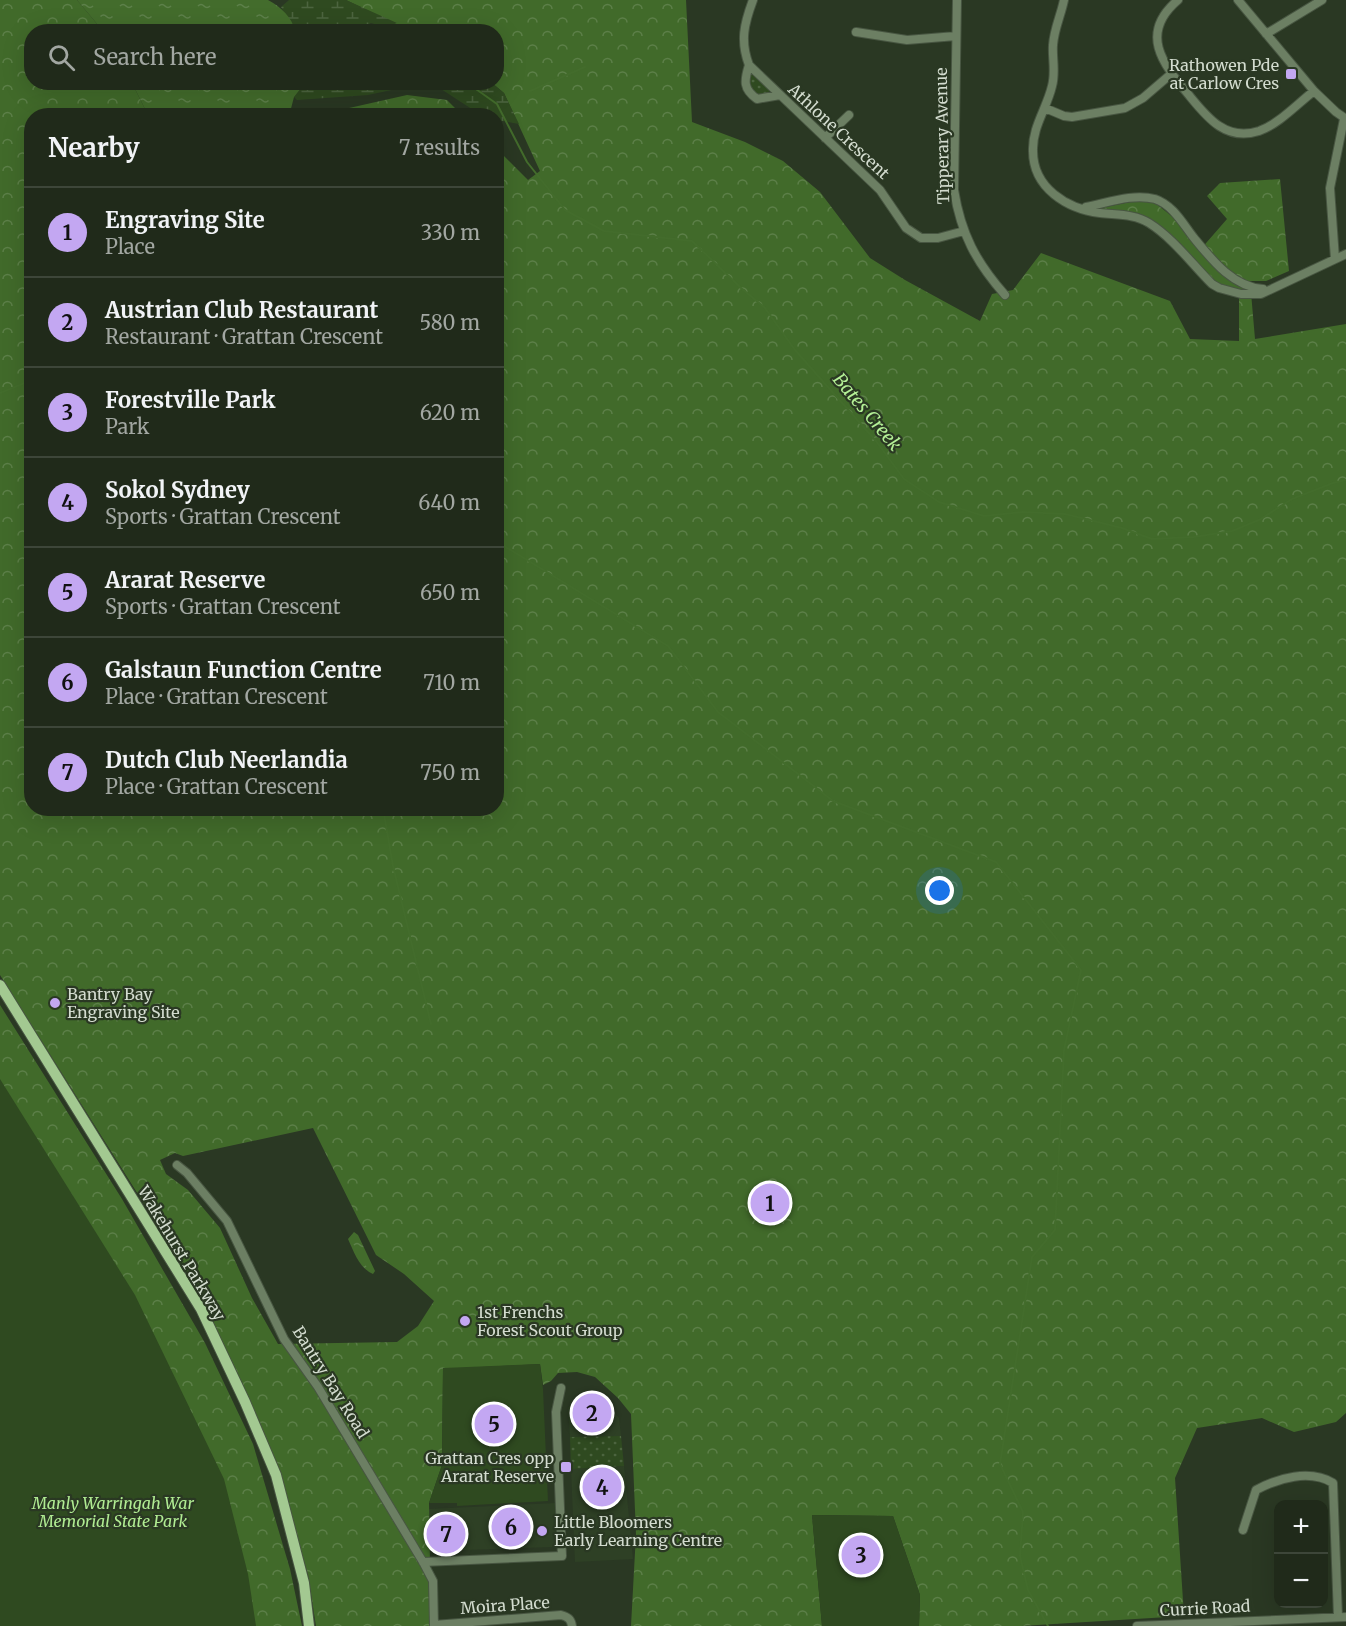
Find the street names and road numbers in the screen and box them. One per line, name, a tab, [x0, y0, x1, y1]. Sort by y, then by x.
street label: Tipperary Avenue	[931, 67, 953, 205]
street label: Athlone Crescent	[784, 78, 894, 184]
street label: Wakehurst Parkway	[133, 1181, 230, 1325]
street label: Bantry Bay Road	[289, 1322, 374, 1442]
street label: Moira Place	[460, 1592, 550, 1618]
street label: Currie Road	[1159, 1596, 1251, 1620]

